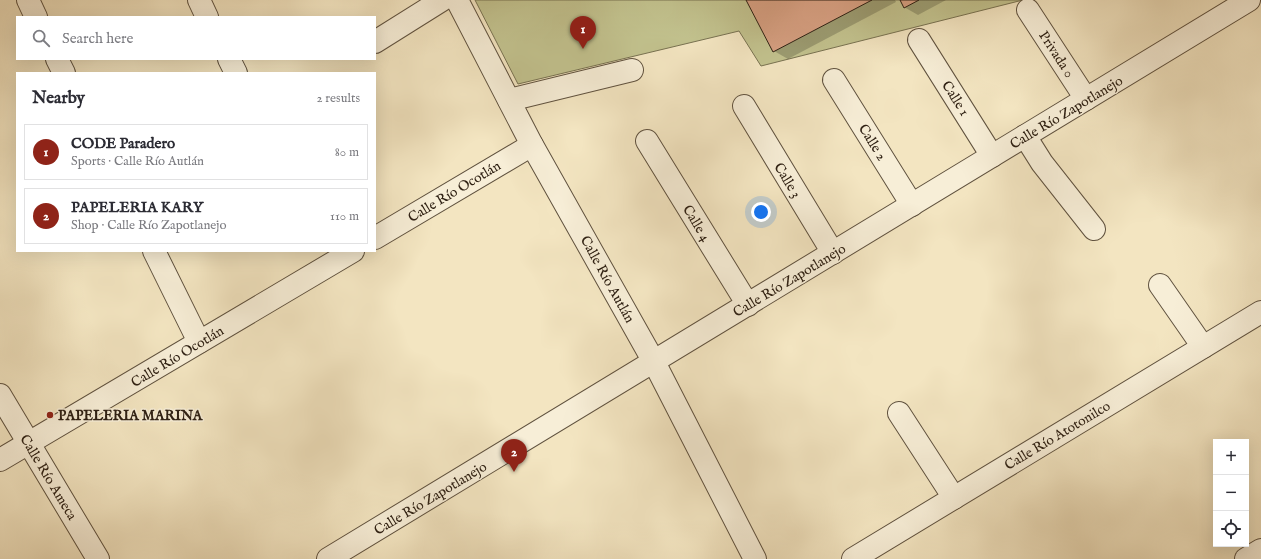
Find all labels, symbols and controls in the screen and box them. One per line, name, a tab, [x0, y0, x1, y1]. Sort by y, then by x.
search box	[16, 16, 376, 60]
pin: 1	[570, 16, 596, 49]
icon: search	[30, 27, 52, 49]
street label: Privada 0	[1034, 28, 1078, 82]
text: Search here	[62, 29, 133, 48]
street label: Calle Río Zapotlanejo	[1007, 72, 1127, 154]
street label: Calle 1	[937, 77, 973, 120]
text: Nearby	[32, 88, 85, 109]
text: 2 results	[316, 90, 360, 107]
street label: Calle 2	[854, 121, 891, 164]
text: CODE Paradero	[71, 134, 175, 153]
text: 1	[44, 144, 48, 161]
text: 80 m	[335, 144, 359, 161]
text: Sports · Calle Río Autlán	[71, 153, 204, 170]
street label: Calle Río Ocotlán	[405, 157, 505, 227]
street label: Calle 3	[770, 159, 805, 202]
text: PAPELERIA KARY	[71, 198, 203, 217]
street label: Calle 4	[678, 202, 714, 245]
your location	[751, 202, 771, 222]
text: 2	[43, 208, 49, 225]
text: 110 m	[330, 208, 359, 225]
text: Shop · Calle Río Zapotlanejo	[71, 217, 226, 234]
street label: Calle Río Autlán	[576, 233, 639, 327]
street label: Calle Río Zapotlanejo	[730, 240, 850, 322]
street label: Calle Río Ocotlán	[128, 322, 228, 392]
street label: Calle Río Atotonilco	[1001, 397, 1114, 475]
place label: PAPELERIA MARINA	[58, 407, 204, 425]
marker: PAPELERIA MARINA	[45, 410, 55, 420]
street label: Calle Río Ameca	[16, 431, 81, 524]
pin: 2	[501, 439, 527, 472]
map controls	[1213, 439, 1249, 547]
button: +	[1213, 439, 1249, 475]
street label: Calle Río Zapotlanejo	[371, 458, 491, 540]
button: −	[1213, 475, 1249, 511]
button: locate	[1213, 511, 1249, 547]

